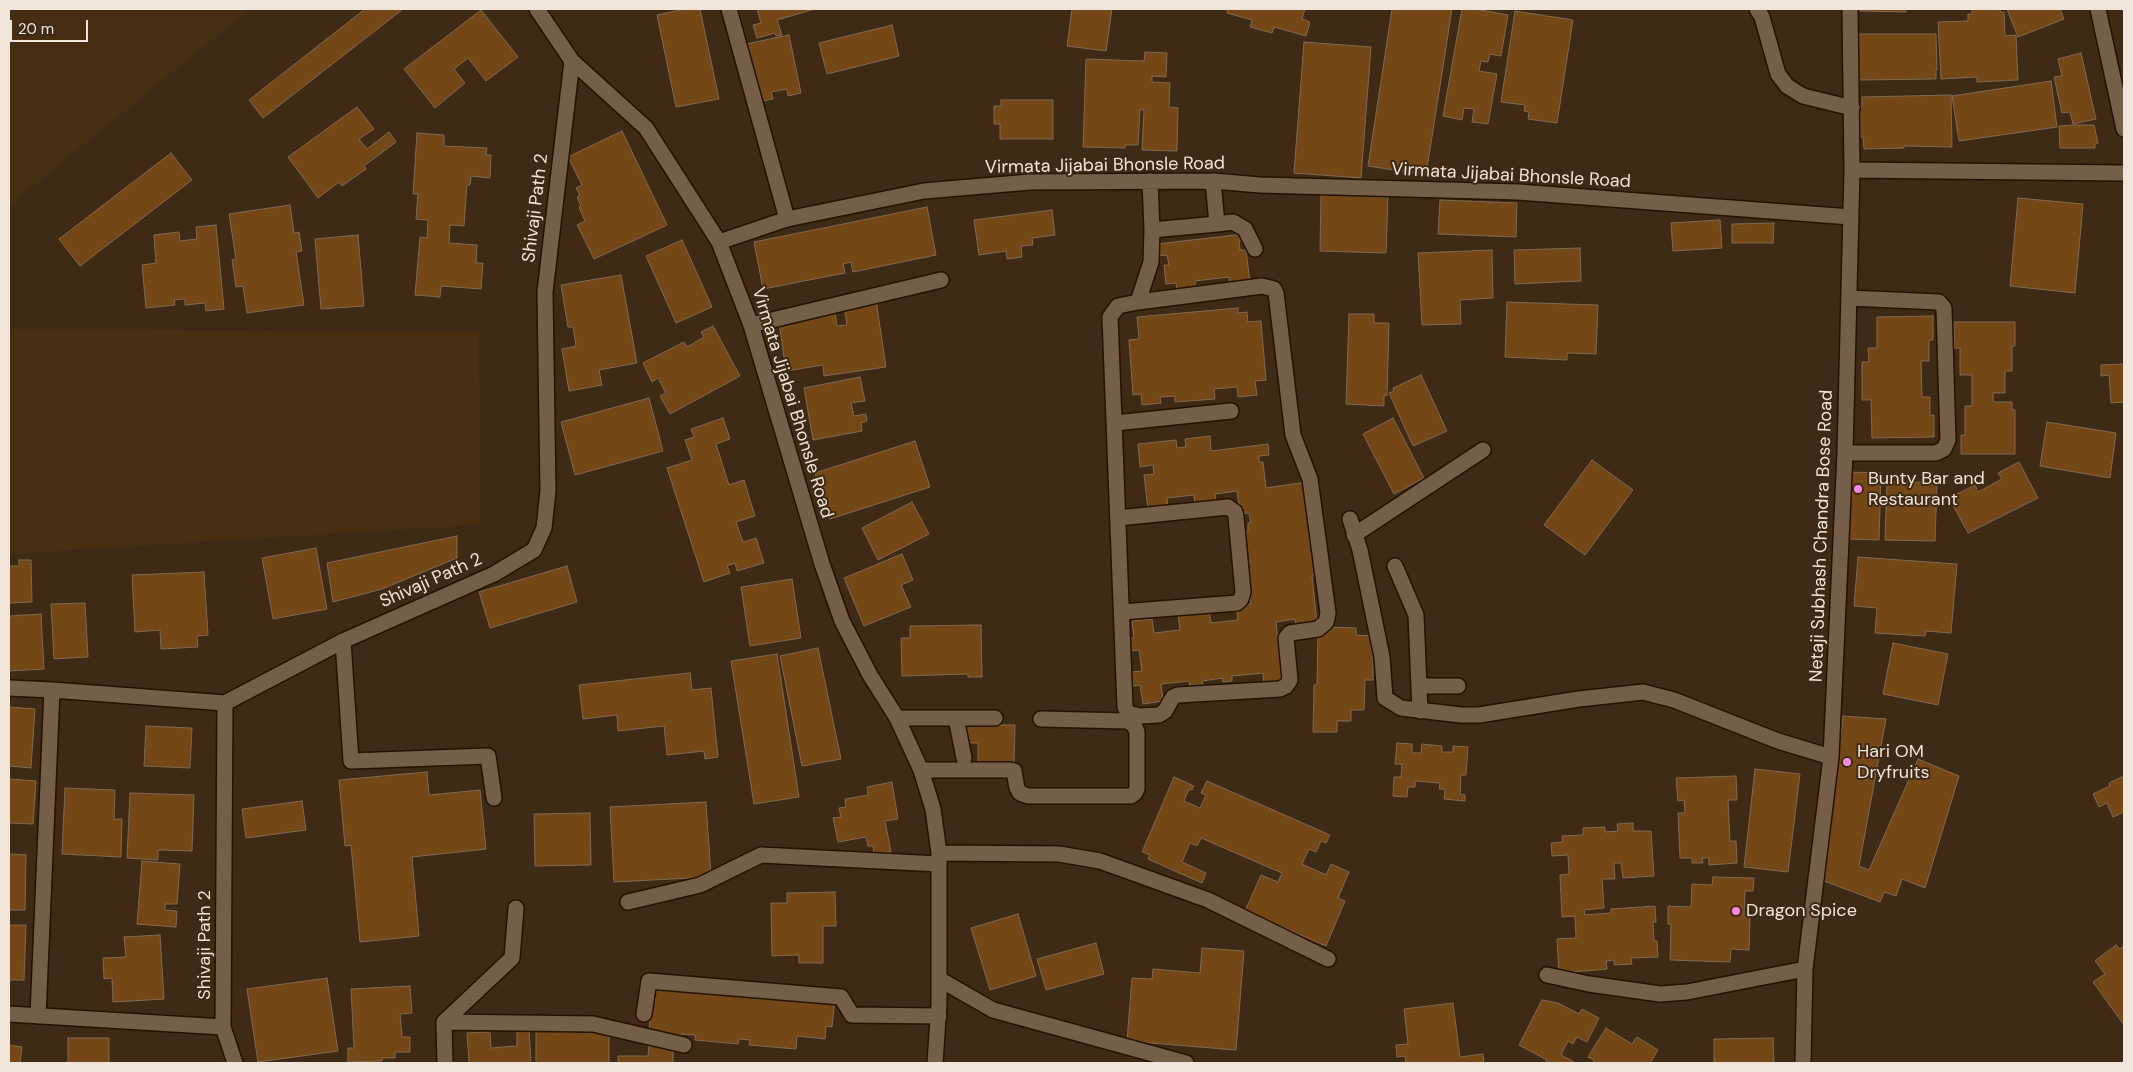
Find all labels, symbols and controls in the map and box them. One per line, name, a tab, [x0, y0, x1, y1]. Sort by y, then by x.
scale bar	[12, 10, 90, 42]
text: 20 m	[18, 19, 54, 39]
street label: Shivaji Path 2	[519, 152, 553, 264]
street label: Virmata Jijabai Bhonsle Road	[985, 153, 1225, 179]
street label: Virmata Jijabai Bhonsle Road	[1391, 159, 1631, 193]
street label: Virmata Jijabai Bhonsle Road	[747, 285, 837, 521]
street label: Netaji Subhash Chandra Bose Road	[1806, 390, 1838, 682]
place label: Bunty Bar and Restaurant	[1868, 468, 1985, 510]
marker: Bunty Bar and Restaurant	[1852, 483, 1864, 495]
street label: Shivaji Path 2	[377, 549, 485, 613]
place label: Hari OM Dryfruits	[1857, 741, 1930, 784]
marker: Hari OM Dryfruits	[1841, 756, 1853, 768]
street label: Shivaji Path 2	[194, 890, 216, 1000]
place label: Dragon Spice	[1746, 900, 1857, 922]
marker: Dragon Spice	[1730, 905, 1742, 917]

